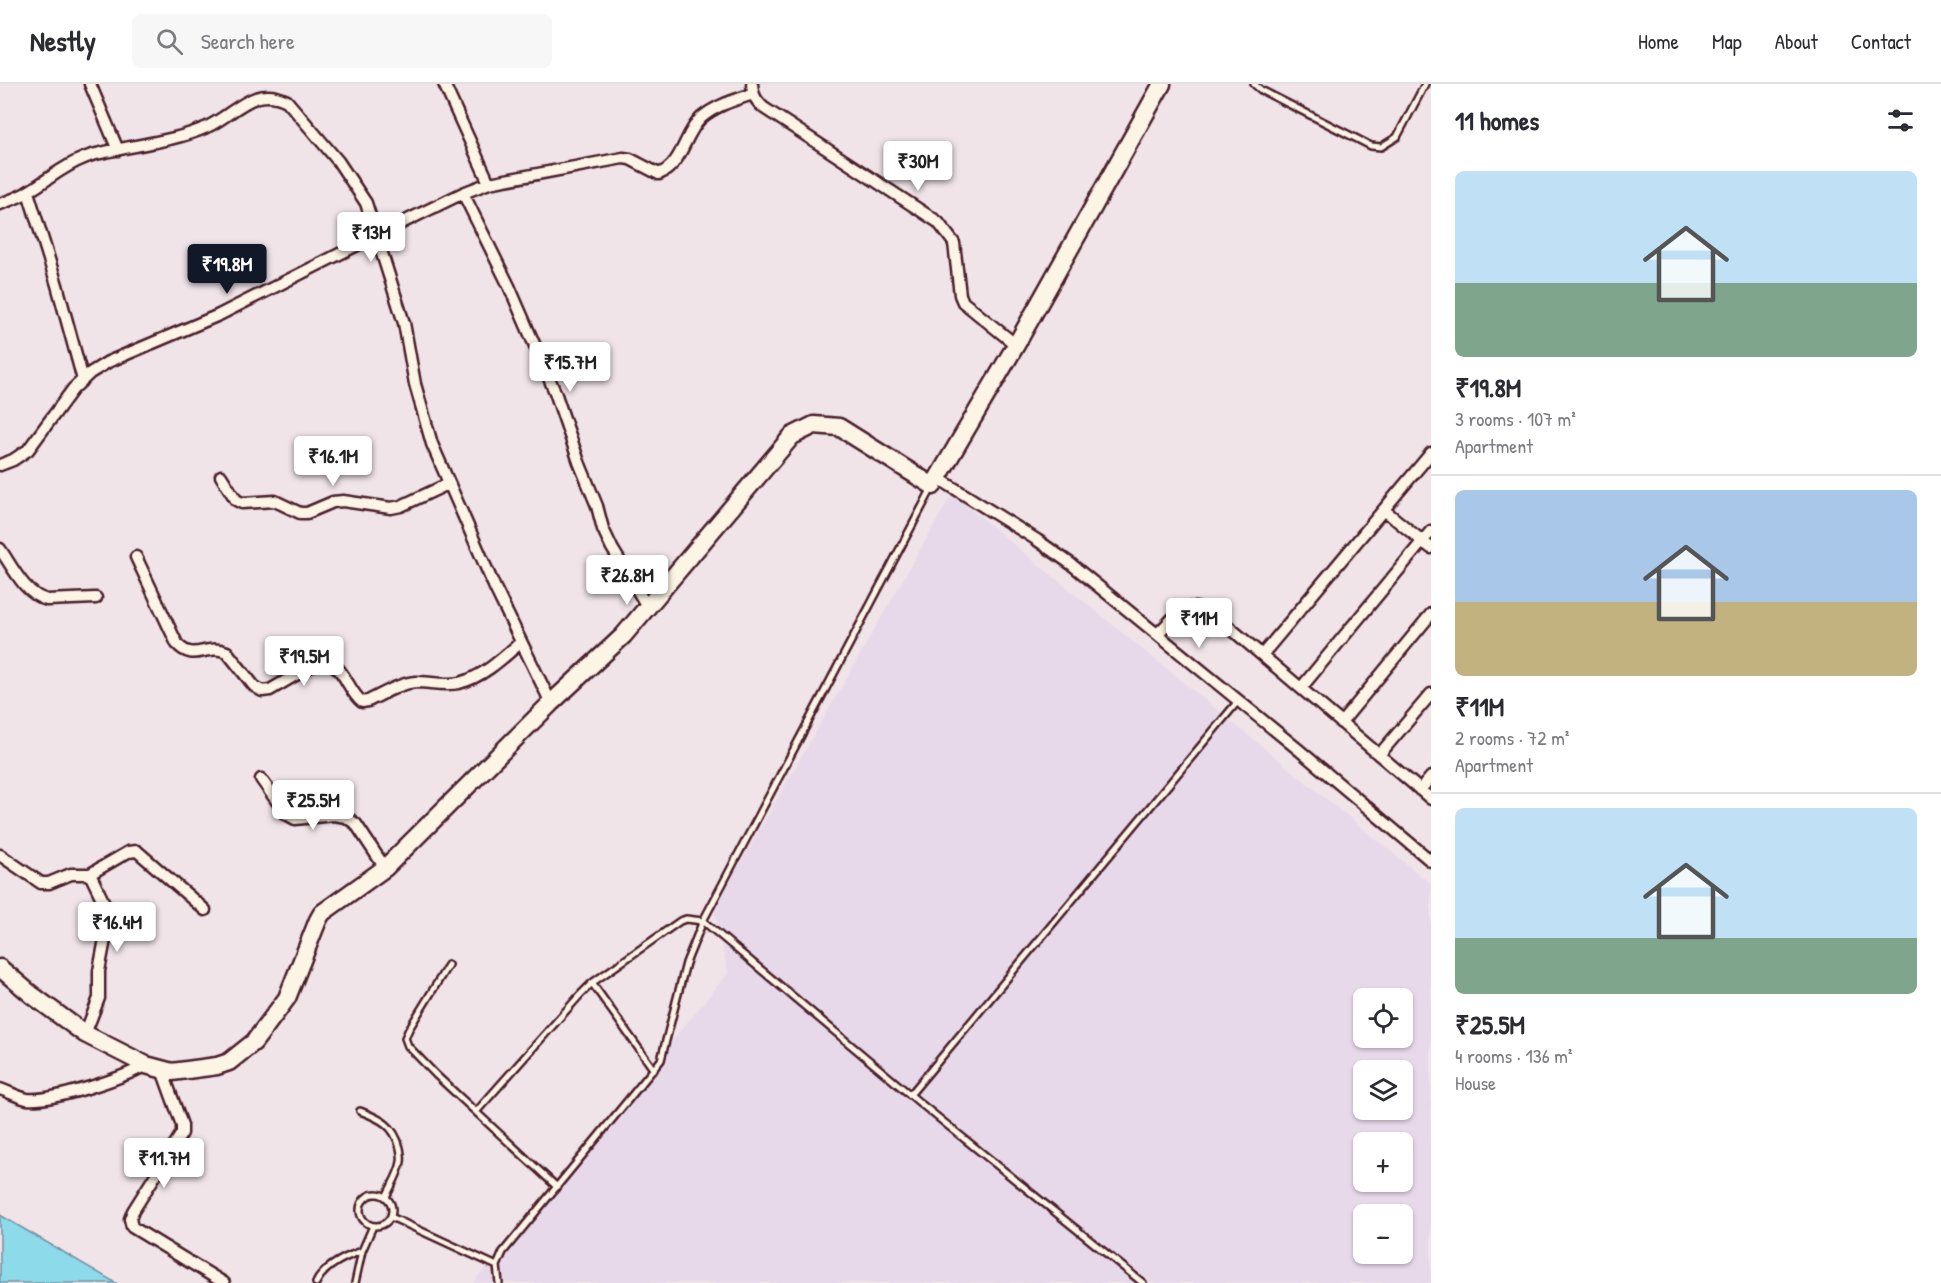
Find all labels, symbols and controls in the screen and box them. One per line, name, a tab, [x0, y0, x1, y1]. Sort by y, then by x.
search box	[132, 14, 552, 68]
text: Nestly	[30, 22, 96, 60]
icon: search	[153, 25, 186, 58]
text: Search here	[201, 26, 295, 56]
text: Home	[1638, 27, 1679, 56]
text: Map	[1712, 27, 1742, 56]
text: About	[1775, 27, 1818, 56]
text: Contact	[1851, 27, 1911, 56]
text: 11 homes	[1455, 103, 1539, 138]
icon: filters	[1884, 104, 1917, 137]
pin: ₹30M	[882, 141, 954, 192]
text: ₹30M	[897, 147, 939, 174]
icon: home	[1632, 210, 1740, 318]
pin: ₹13M	[335, 212, 407, 263]
text: ₹13M	[351, 218, 391, 245]
pin: ₹19.8M	[178, 244, 276, 295]
text: ₹19.8M	[202, 250, 252, 277]
pin: ₹15.7M	[521, 342, 619, 393]
text: ₹15.7M	[543, 348, 597, 375]
text: ₹19.8M	[1455, 370, 1521, 405]
text: 3 rooms · 107 m²	[1455, 405, 1576, 432]
text: Apartment	[1455, 432, 1533, 459]
pin: ₹16.1M	[284, 436, 382, 487]
text: ₹16.1M	[308, 442, 358, 469]
icon: home	[1632, 529, 1740, 637]
pin: ₹26.8M	[578, 555, 676, 606]
text: ₹26.8M	[600, 561, 654, 588]
pin: ₹11M	[1163, 598, 1235, 649]
text: ₹11M	[1180, 604, 1218, 631]
pin: ₹19.5M	[255, 636, 353, 687]
text: ₹19.5M	[279, 642, 329, 669]
text: ₹11M	[1455, 689, 1504, 724]
text: 2 rooms · 72 m²	[1455, 724, 1569, 751]
text: Apartment	[1455, 751, 1533, 778]
pin: ₹25.5M	[264, 780, 362, 831]
text: ₹25.5M	[286, 786, 340, 813]
icon: home	[1632, 847, 1740, 955]
pin: ₹16.4M	[68, 902, 166, 953]
text: ₹16.4M	[92, 908, 142, 935]
map controls	[1353, 988, 1413, 1264]
button: locate	[1353, 988, 1413, 1048]
text: ₹25.5M	[1455, 1007, 1525, 1042]
text: 4 rooms · 136 m²	[1455, 1042, 1572, 1069]
button: layers	[1353, 1060, 1413, 1120]
text: House	[1455, 1069, 1496, 1096]
button: +	[1353, 1132, 1413, 1192]
pin: ₹11.7M	[115, 1138, 213, 1189]
text: ₹11.7M	[138, 1144, 190, 1171]
button: −	[1353, 1204, 1413, 1264]

